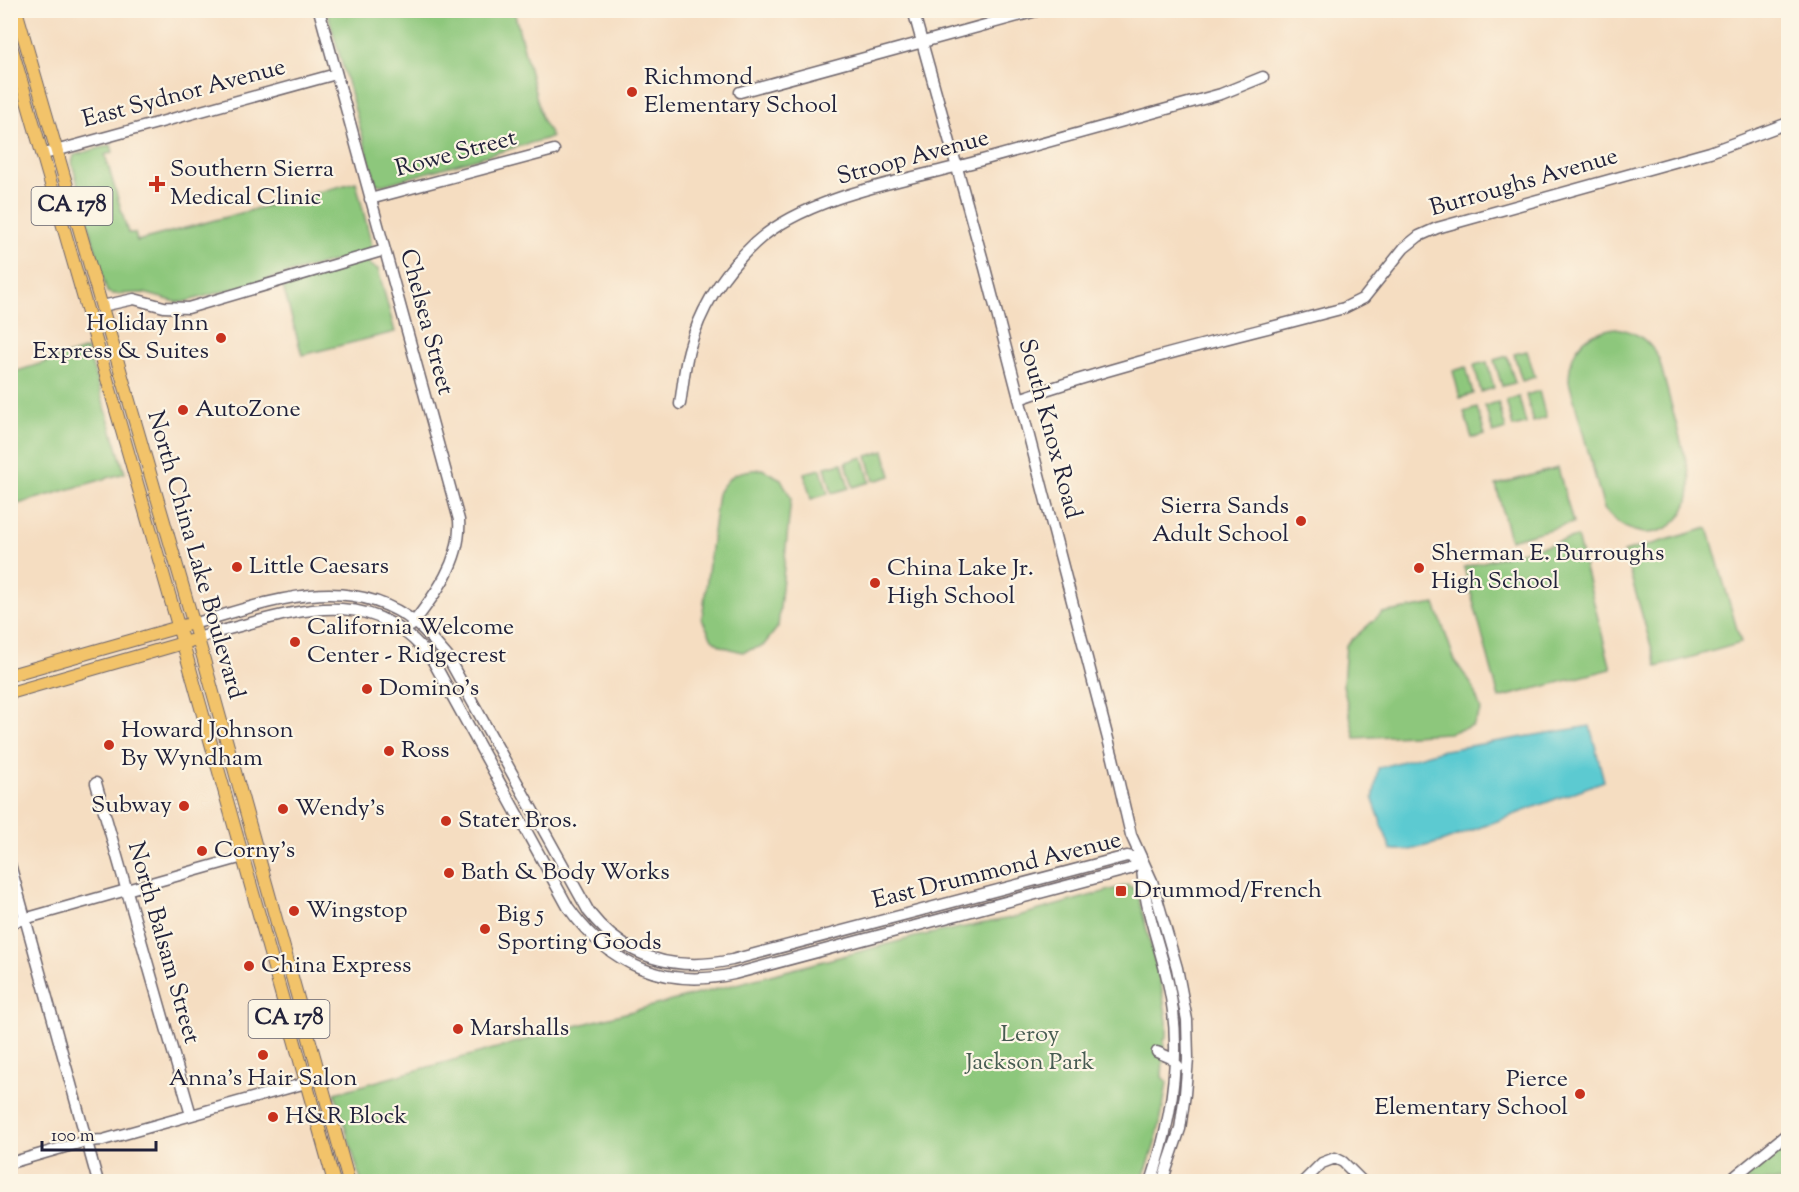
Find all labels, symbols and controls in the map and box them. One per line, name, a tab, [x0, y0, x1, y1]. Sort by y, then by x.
street label: East Sydnor Avenue	[79, 51, 289, 137]
place label: Richmond Elementary School	[644, 61, 838, 123]
marker: Richmond Elementary School	[625, 85, 639, 99]
street label: Rowe Street	[391, 121, 521, 187]
street label: Stroop Avenue	[833, 121, 993, 195]
street label: Burroughs Avenue	[1426, 140, 1622, 226]
place label: Southern Sierra Medical Clinic	[170, 153, 334, 215]
marker: Southern Sierra Medical Clinic	[148, 175, 166, 193]
road number: CA 178	[32, 187, 112, 225]
street label: Chelsea Street	[390, 245, 462, 399]
place label: Holiday Inn Express & Suites	[33, 307, 209, 369]
marker: Holiday Inn Express & Suites	[214, 331, 228, 345]
street label: South Knox Road	[1009, 335, 1089, 523]
place label: AutoZone	[195, 393, 301, 427]
marker: AutoZone	[176, 403, 190, 417]
street label: North China Lake Boulevard	[138, 407, 253, 704]
place label: Sierra Sands Adult School	[1152, 490, 1289, 552]
marker: Sierra Sands Adult School	[1294, 514, 1308, 528]
place label: Sherman E. Burroughs High School	[1431, 537, 1664, 599]
place label: Little Caesars	[249, 550, 389, 584]
place label: China Lake Jr. High School	[887, 552, 1034, 614]
marker: Little Caesars	[230, 560, 244, 574]
marker: Sherman E. Burroughs High School	[1412, 561, 1426, 575]
marker: China Lake Jr. High School	[868, 576, 882, 590]
place label: California Welcome Center - Ridgecrest	[307, 611, 514, 673]
marker: California Welcome Center - Ridgecrest	[288, 635, 302, 649]
place label: Domino's	[379, 672, 479, 706]
marker: Domino's	[360, 682, 374, 696]
place label: Howard Johnson By Wyndham	[121, 714, 294, 776]
place label: Ross	[401, 734, 450, 768]
marker: Howard Johnson By Wyndham	[102, 738, 116, 752]
marker: Ross	[382, 744, 396, 758]
place label: Subway	[91, 789, 172, 823]
place label: Wendy's	[295, 792, 385, 826]
marker: Subway	[177, 799, 191, 813]
marker: Wendy's	[276, 802, 290, 816]
place label: Stater Bros.	[458, 804, 578, 838]
marker: Stater Bros.	[439, 814, 453, 828]
street label: East Drummond Avenue	[869, 824, 1125, 918]
place label: Corny's	[214, 834, 295, 868]
street label: North Balsam Street	[118, 838, 208, 1048]
marker: Corny's	[195, 844, 209, 858]
place label: Bath & Body Works	[461, 856, 670, 890]
marker: Bath & Body Works	[442, 866, 456, 880]
place label: Drummod/French	[1133, 874, 1322, 908]
marker: Drummod/French	[1114, 884, 1128, 898]
place label: Wingstop	[306, 894, 408, 928]
place label: Big 5 Sporting Goods	[497, 898, 661, 960]
marker: Wingstop	[287, 904, 301, 918]
marker: Big 5 Sporting Goods	[478, 922, 492, 936]
place label: China Express	[261, 949, 411, 983]
marker: China Express	[242, 959, 256, 973]
road number: CA 178	[248, 1000, 330, 1038]
place label: Marshalls	[470, 1012, 569, 1046]
park label: Leroy Jackson Park	[963, 1018, 1095, 1080]
marker: Marshalls	[451, 1022, 465, 1036]
marker: Anna's Hair Salon	[256, 1048, 270, 1062]
place label: Anna's Hair Salon	[169, 1062, 357, 1096]
place label: Pierce Elementary School	[1374, 1063, 1568, 1125]
marker: Pierce Elementary School	[1573, 1087, 1587, 1101]
place label: H&R Block	[285, 1100, 407, 1134]
marker: H&R Block	[266, 1110, 280, 1124]
scale bar	[42, 1114, 156, 1152]
text: 100 m	[51, 1124, 95, 1150]

